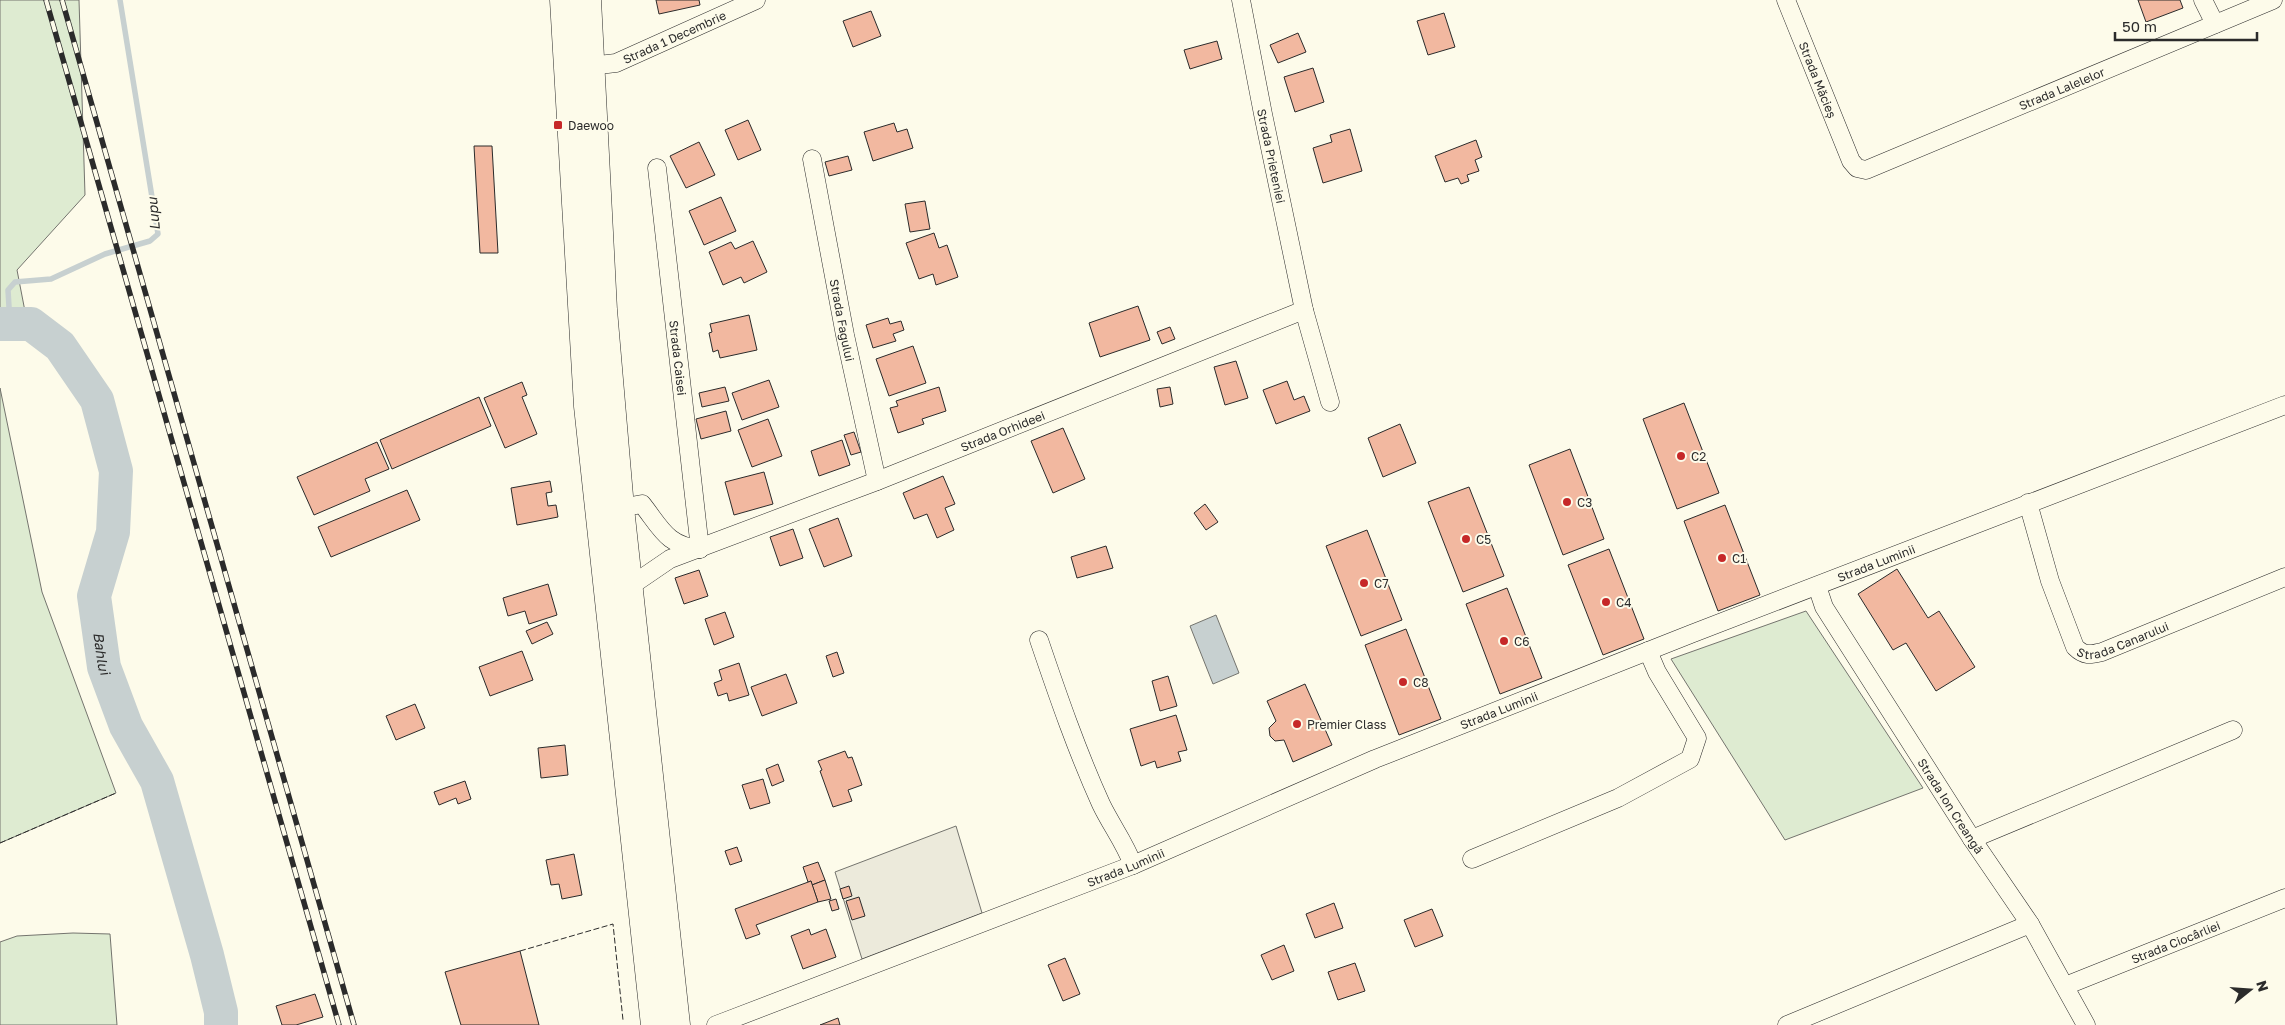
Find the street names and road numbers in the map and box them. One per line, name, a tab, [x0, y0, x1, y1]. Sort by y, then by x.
street label: Strada 1 Decembrie	[620, 7, 728, 67]
street label: Strada Măcieș	[1796, 39, 1840, 120]
street label: Strada Lalelelor	[2016, 64, 2107, 113]
street label: Strada Prieteniei	[1255, 108, 1289, 205]
street label: Strada Fagului	[827, 278, 858, 363]
street label: Strada Caisei	[667, 319, 690, 396]
street label: Strada Orhideei	[958, 407, 1047, 454]
street label: Strada Luminii	[1835, 541, 1917, 584]
street label: Strada Canarului	[2074, 618, 2171, 662]
street label: Strada Luminii	[1458, 688, 1540, 732]
street label: Strada Ion Creangă	[1915, 755, 1987, 856]
street label: Strada Luminii	[1085, 845, 1167, 889]
street label: Strada Ciocârliei	[2129, 917, 2222, 966]

